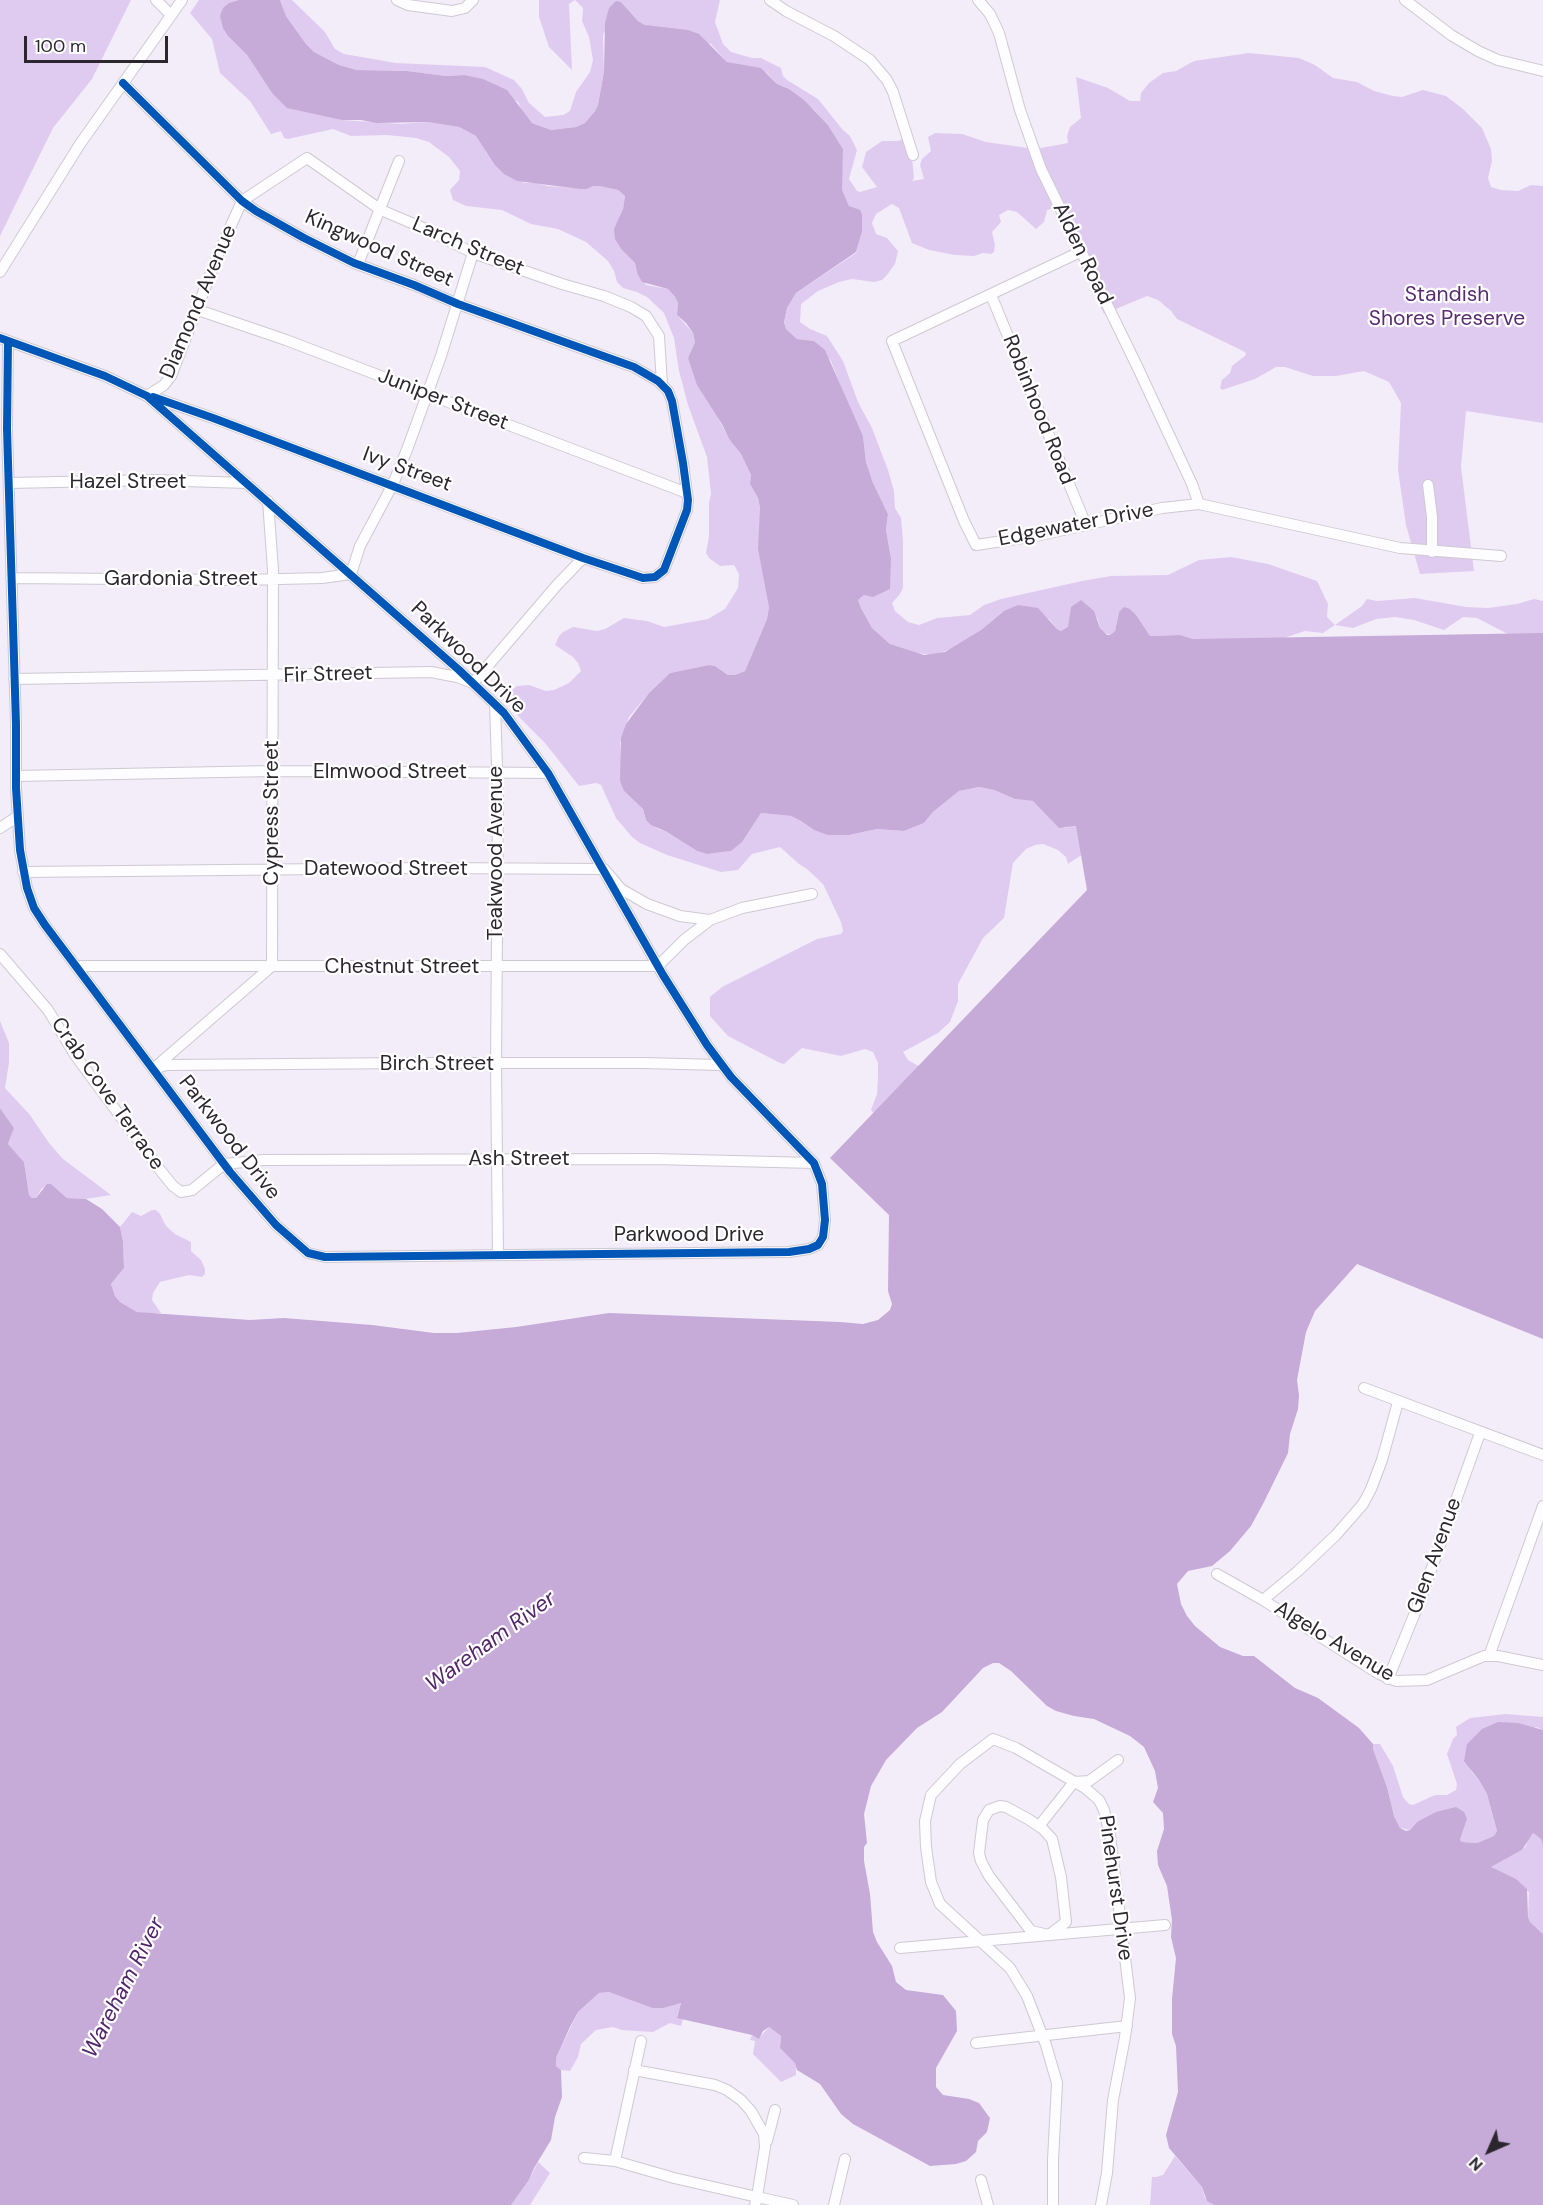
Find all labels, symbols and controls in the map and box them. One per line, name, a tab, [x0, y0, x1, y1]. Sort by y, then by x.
scale bar	[27, 24, 171, 62]
text: 100 m	[35, 34, 86, 58]
street label: Alden Road	[1047, 199, 1117, 309]
street label: Kingwood Street	[301, 205, 457, 293]
street label: Larch Street	[408, 212, 528, 282]
street label: Diamond Avenue	[155, 221, 243, 383]
park label: Standish Shores Preserve	[1369, 282, 1525, 332]
street label: Robinhood Road	[997, 331, 1079, 489]
street label: Juniper Street	[374, 364, 512, 436]
street label: Ivy Street	[359, 442, 455, 498]
street label: Hazel Street	[69, 469, 187, 495]
street label: Edgewater Drive	[996, 498, 1156, 552]
street label: Gardonia Street	[104, 566, 258, 592]
street label: Parkwood Drive	[405, 597, 531, 719]
street label: Fir Street	[283, 661, 373, 689]
street label: Cypress Street	[259, 740, 285, 886]
street label: Elmwood Street	[313, 759, 467, 785]
street label: Teakwood Avenue	[483, 766, 509, 940]
street label: Datewood Street	[304, 856, 468, 882]
street label: Chestnut Street	[325, 954, 479, 980]
street label: Crab Cove Terrace	[45, 1013, 169, 1175]
street label: Birch Street	[380, 1051, 494, 1077]
street label: Parkwood Drive	[173, 1071, 285, 1205]
street label: Ash Street	[468, 1146, 570, 1172]
street label: Parkwood Drive	[614, 1222, 764, 1248]
street label: Glen Avenue	[1402, 1495, 1468, 1617]
water label: Wareham River	[421, 1586, 561, 1698]
street label: Algelo Avenue	[1269, 1596, 1399, 1688]
street label: Pinehurst Drive	[1092, 1814, 1138, 1962]
water label: Wareham River	[77, 1913, 171, 2063]
north arrow	[1459, 2121, 1519, 2181]
text: N	[1464, 2153, 1487, 2176]

